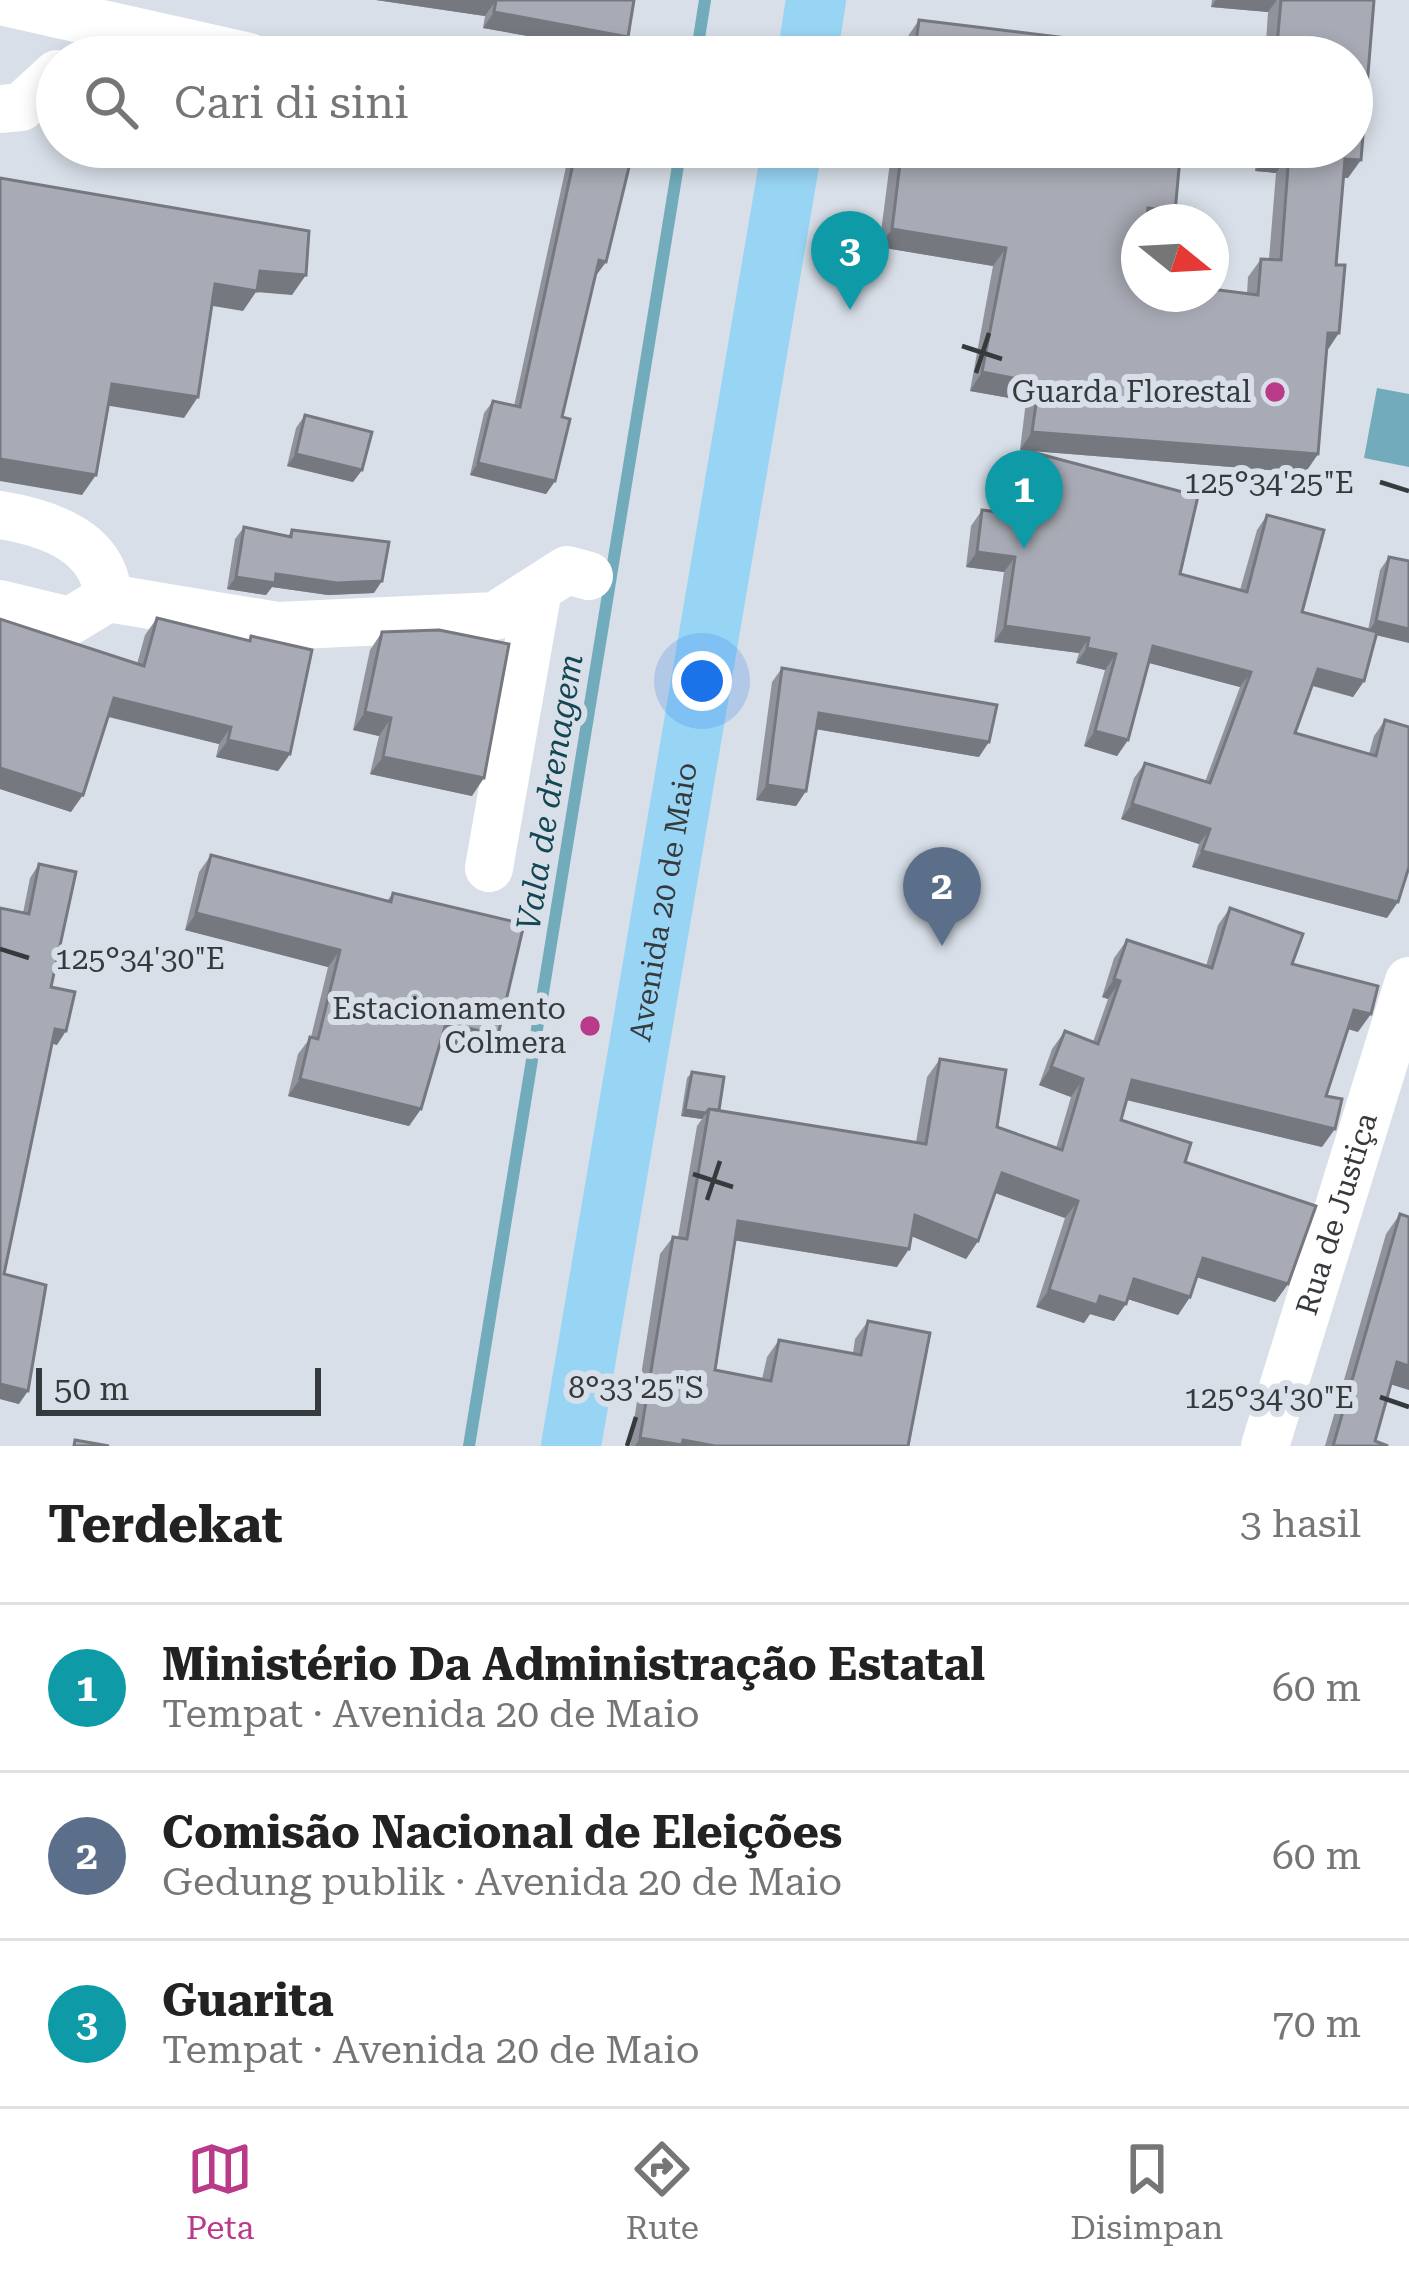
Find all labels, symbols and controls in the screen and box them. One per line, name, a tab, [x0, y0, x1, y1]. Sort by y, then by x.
search box	[36, 36, 1373, 168]
icon: search	[78, 69, 144, 135]
text: Cari di sini	[174, 76, 409, 129]
north arrow	[1121, 204, 1229, 312]
pin: 3	[811, 211, 889, 310]
place label: Guarda Florestal	[1012, 374, 1251, 409]
marker: Guarda Florestal	[1262, 379, 1288, 405]
pin: 1	[985, 450, 1063, 549]
text: 125°34'25"E	[1184, 465, 1354, 500]
water label: Vala de drenagem	[508, 651, 591, 933]
your location	[672, 651, 732, 711]
street label: Avenida 20 de Maio	[622, 760, 704, 1044]
pin: 2	[903, 847, 981, 946]
text: 125°34'30"E	[55, 941, 225, 976]
place label: Estacionamento Colmera	[332, 991, 566, 1060]
marker: Estacionamento Colmera	[577, 1013, 603, 1039]
street label: Rua de Justiça	[1289, 1109, 1384, 1319]
scale bar	[36, 1362, 321, 1415]
text: 50 m	[54, 1369, 129, 1408]
text: 8°33'25"S	[568, 1370, 704, 1405]
text: 125°34'30"E	[1184, 1380, 1354, 1415]
text: Terdekat	[48, 1495, 283, 1554]
text: 3 hasil	[1240, 1501, 1361, 1547]
text: Ministério Da Administração Estatal	[162, 1638, 985, 1691]
text: 1	[76, 1665, 98, 1711]
text: 60 m	[1272, 1665, 1361, 1711]
text: Tempat · Avenida 20 de Maio	[162, 1691, 700, 1737]
text: Comisão Nacional de Eleições	[162, 1806, 842, 1859]
text: 2	[76, 1833, 98, 1879]
text: 60 m	[1272, 1833, 1361, 1879]
text: Gedung publik · Avenida 20 de Maio	[162, 1859, 842, 1905]
text: Guarita	[162, 1974, 334, 2027]
text: 3	[76, 2001, 98, 2047]
text: 70 m	[1272, 2001, 1361, 2047]
text: Tempat · Avenida 20 de Maio	[162, 2027, 700, 2073]
tab: Peta	[186, 2136, 254, 2247]
tab: Rute	[626, 2136, 699, 2247]
tab: Disimpan	[1070, 2136, 1223, 2247]

